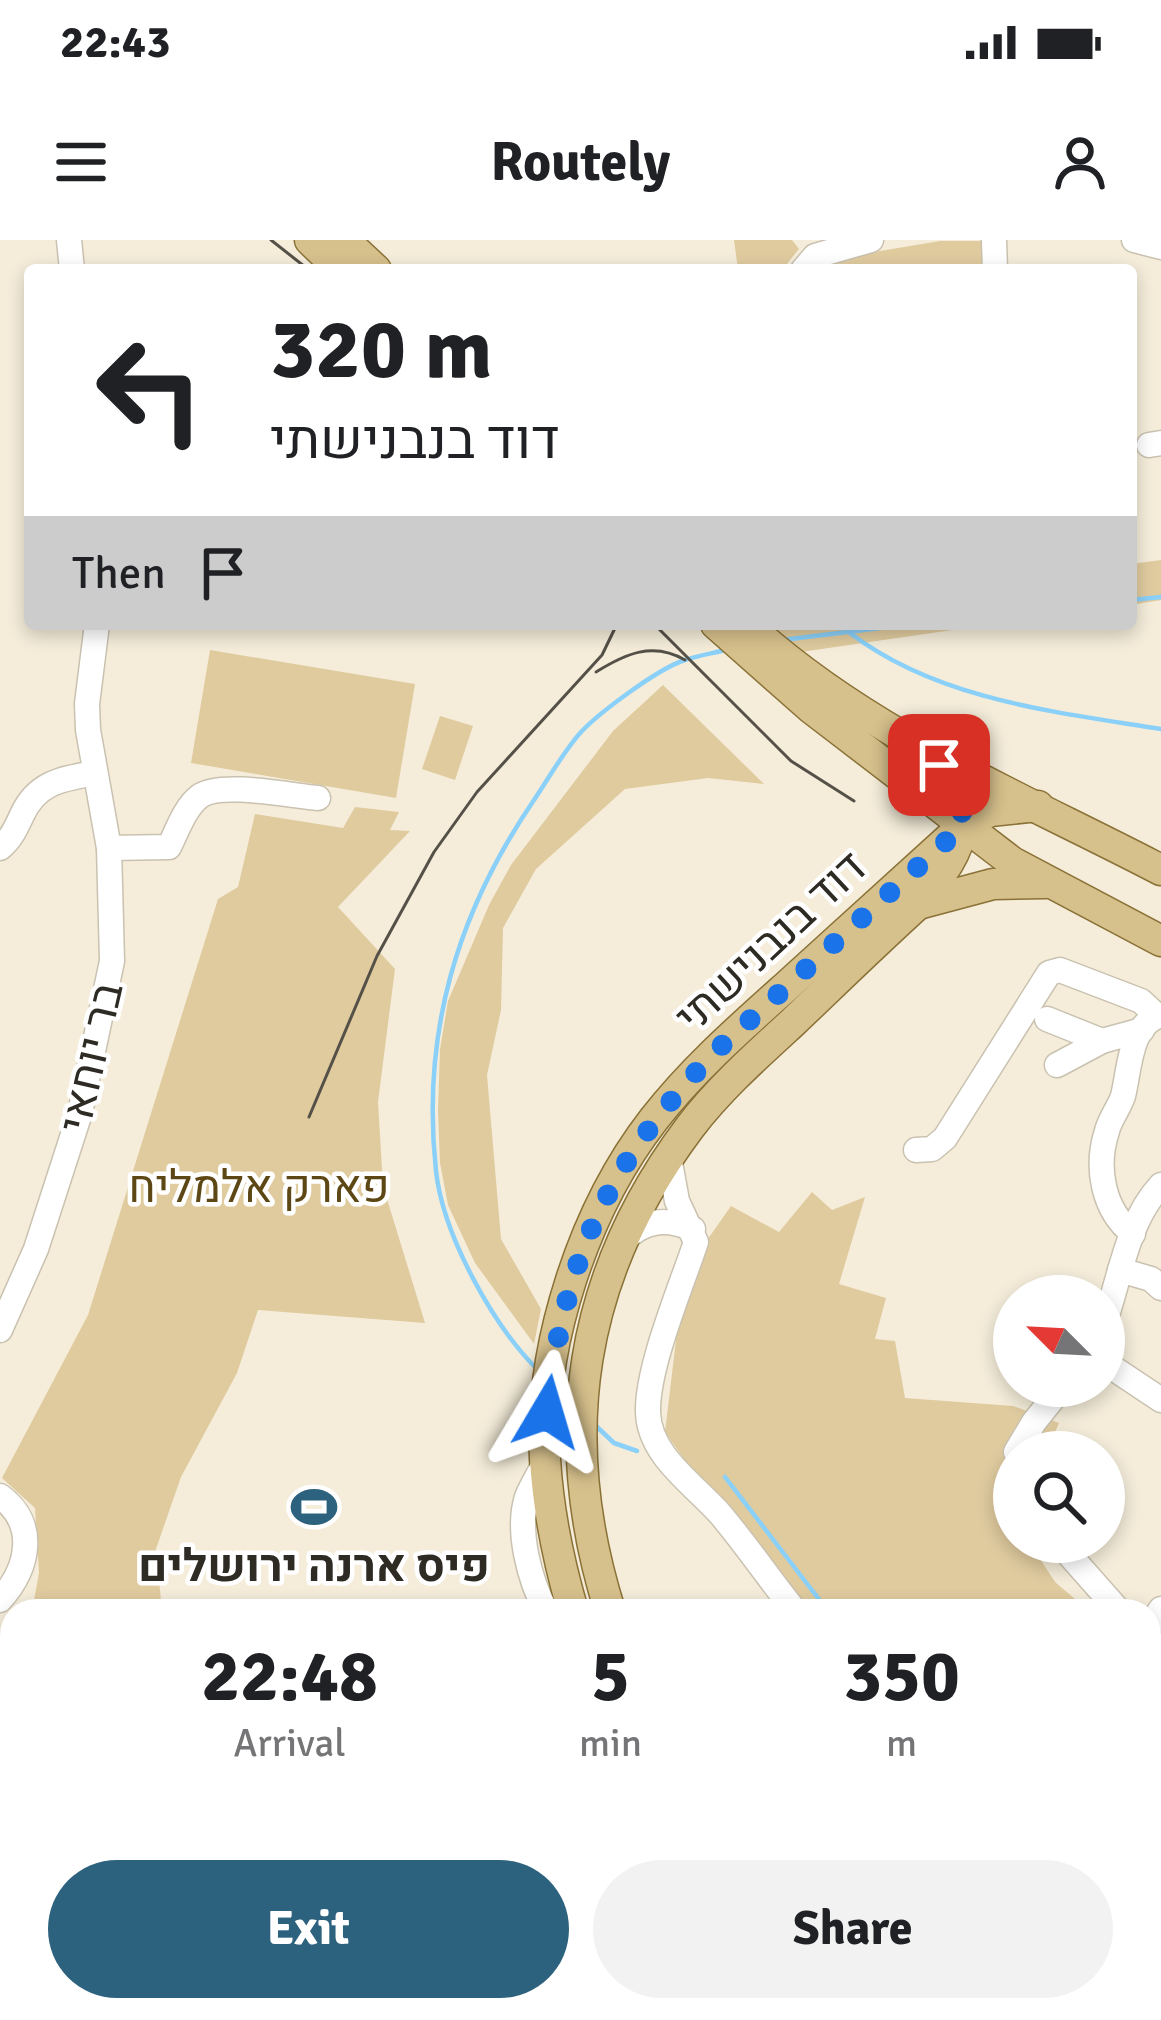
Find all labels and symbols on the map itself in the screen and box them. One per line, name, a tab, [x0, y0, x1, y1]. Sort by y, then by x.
pin	[888, 714, 990, 816]
street label: דוד בנבנישתי	[664, 840, 878, 1044]
street label: בר יוחאי	[48, 977, 135, 1138]
park label: פארק אלמליח	[128, 1160, 390, 1215]
north arrow	[993, 1275, 1125, 1407]
position arrow	[484, 1349, 610, 1475]
sports icon: פיס ארנה ירושלים	[289, 1482, 339, 1532]
place label: פיס ארנה ירושלים	[138, 1539, 490, 1594]

